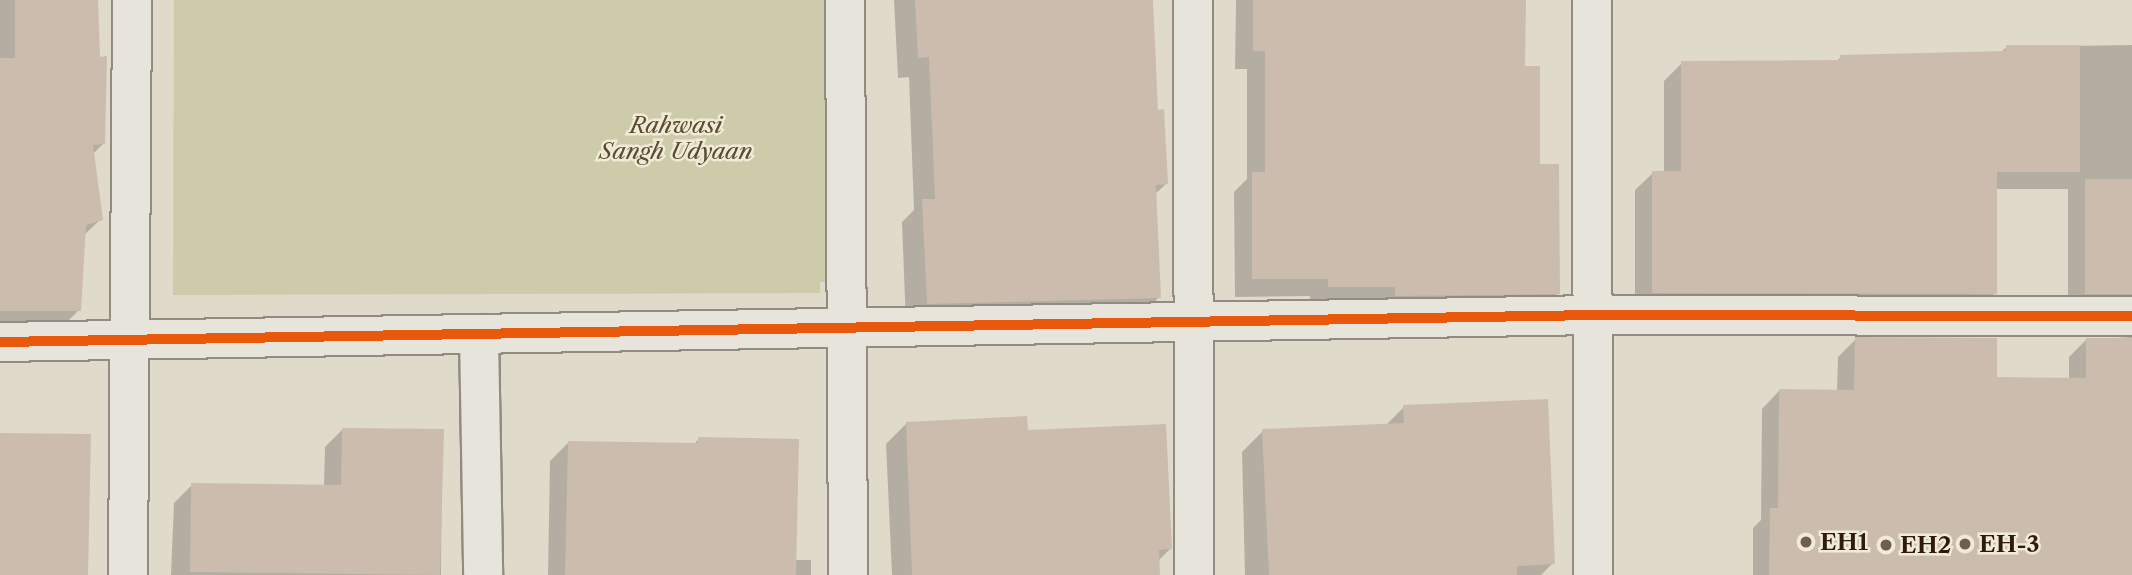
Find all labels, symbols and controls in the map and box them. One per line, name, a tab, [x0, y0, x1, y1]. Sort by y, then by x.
park label: Rahwasi Sangh Udyaan	[599, 111, 753, 165]
place label: EH1	[1820, 528, 1868, 556]
place label: EH-3	[1979, 530, 2040, 558]
place label: EH2	[1900, 531, 1951, 559]
marker: EH1	[1798, 534, 1814, 550]
marker: EH-3	[1957, 536, 1973, 552]
marker: EH2	[1878, 537, 1894, 553]

